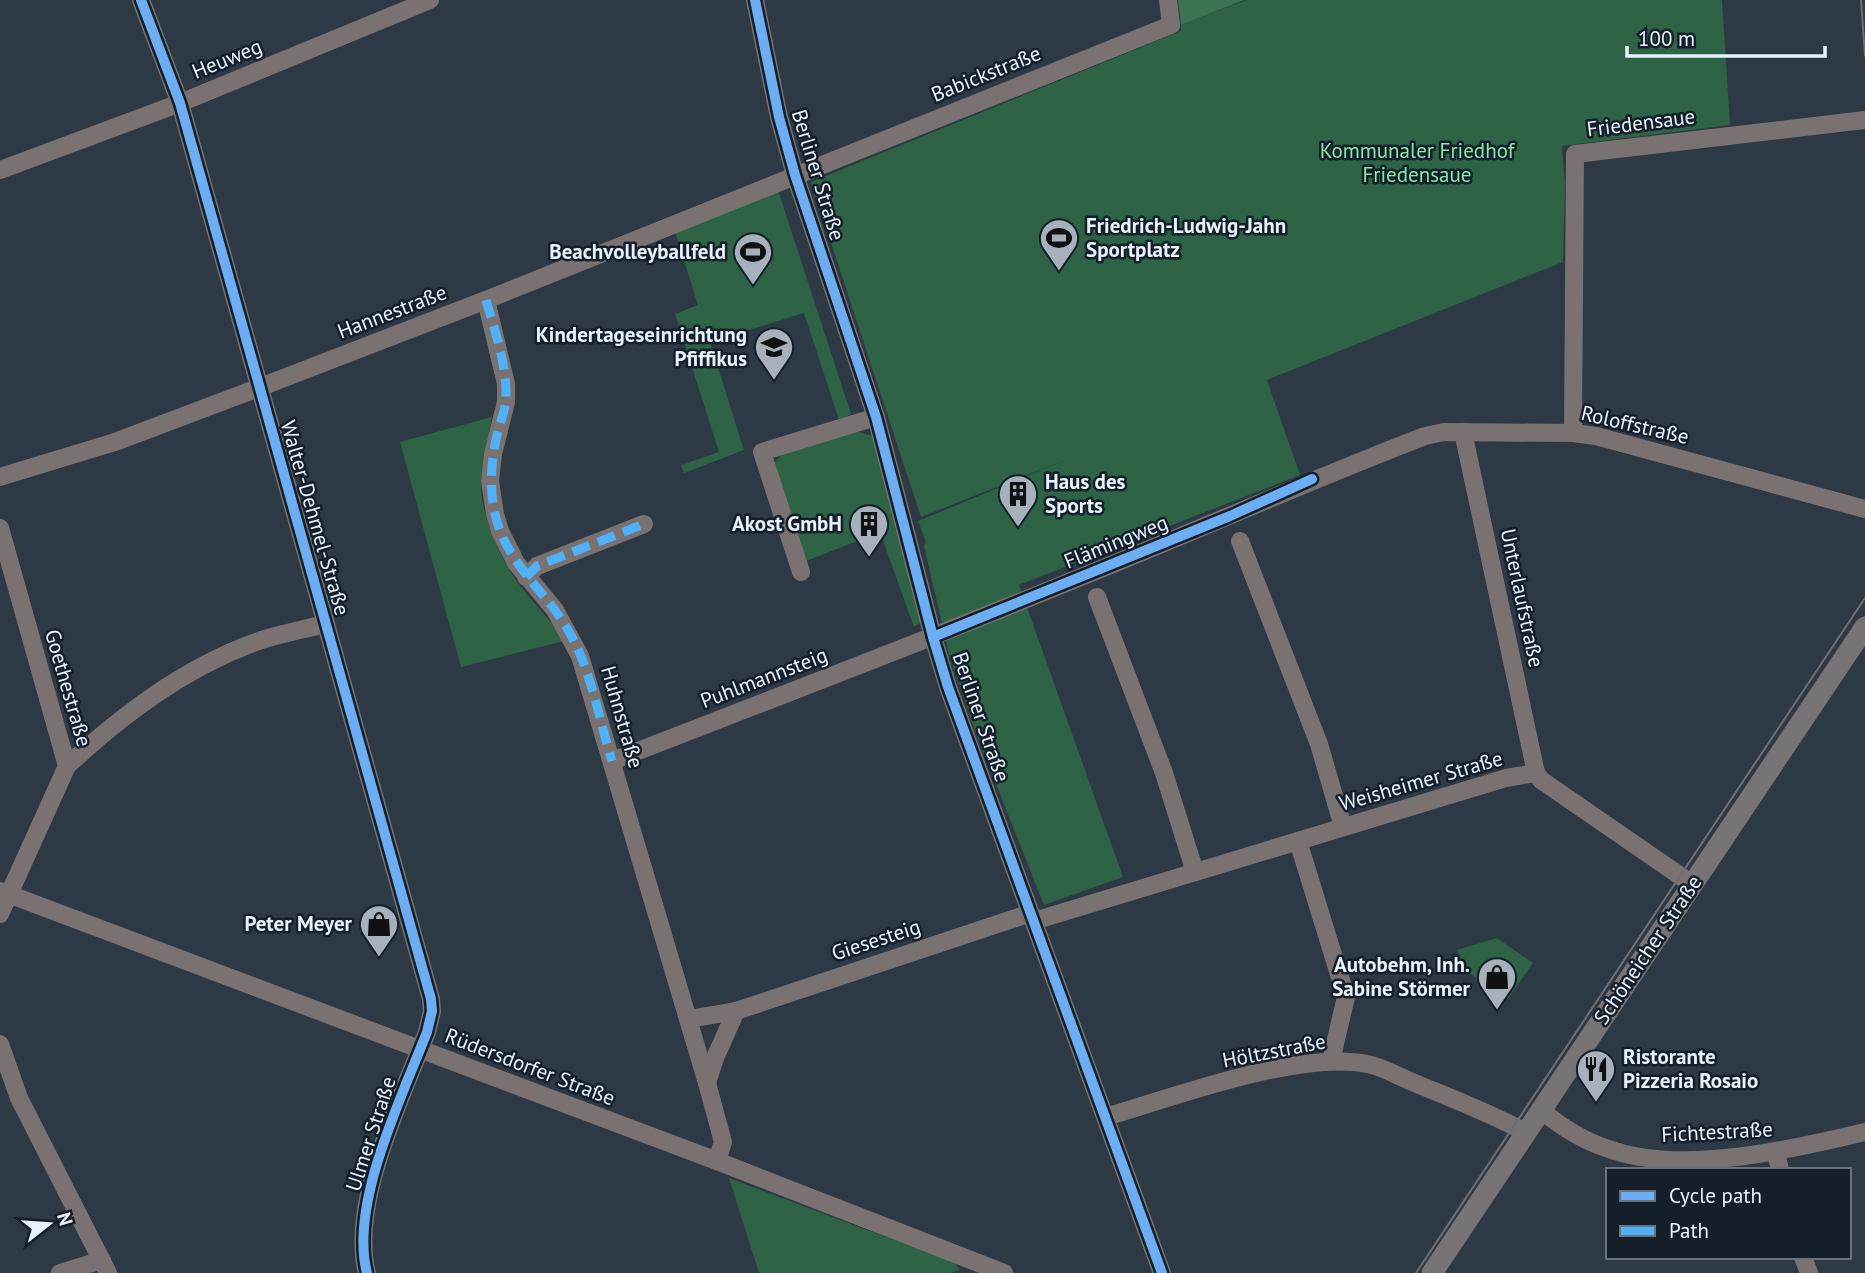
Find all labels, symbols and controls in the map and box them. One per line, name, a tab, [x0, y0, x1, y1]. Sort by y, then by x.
scale bar	[1627, 14, 1825, 58]
text: 100 m	[1638, 25, 1695, 52]
street label: Heuweg	[188, 32, 266, 85]
street label: Babickstraße	[927, 39, 1045, 108]
street label: Friedensaue	[1585, 102, 1697, 143]
street label: Berliner Straße	[786, 106, 851, 244]
park label: Kommunaler Friedhof Friedensaue	[1320, 137, 1516, 188]
place label: Friedrich-Ludwig-Jahn Sportplatz	[1086, 212, 1286, 263]
sports icon: Friedrich-Ludwig-Jahn Sportplatz	[1038, 217, 1080, 272]
sports icon: Beachvolleyballfeld	[732, 231, 774, 286]
place label: Beachvolleyballfeld	[549, 238, 726, 265]
street label: Hannestraße	[333, 278, 450, 345]
place label: Kindertageseinrichtung Pfiffikus	[536, 321, 747, 372]
school or university icon: Kindertageseinrichtung Pfiffikus	[753, 326, 795, 381]
street label: Roloffstraße	[1579, 399, 1692, 450]
street label: Walter-Dehmel-Straße	[275, 417, 356, 618]
place label: Haus des Sports	[1045, 468, 1126, 519]
building icon: Haus des Sports	[997, 473, 1039, 528]
building icon: Akost GmbH	[848, 503, 890, 558]
street label: Flämingweg	[1060, 508, 1172, 575]
place label: Akost GmbH	[732, 510, 842, 537]
street label: Unterlaufstraße	[1495, 526, 1550, 670]
street label: Goethestraße	[39, 626, 98, 750]
street label: Puhlmannsteig	[697, 641, 831, 714]
street label: Berliner Straße	[947, 648, 1016, 785]
street label: Huhnstraße	[595, 663, 650, 771]
street label: Weisheimer Straße	[1336, 744, 1506, 817]
street label: Schöneicher Straße	[1588, 870, 1708, 1030]
shop icon: Peter Meyer	[358, 903, 400, 958]
place label: Peter Meyer	[244, 910, 353, 937]
street label: Giesesteig	[828, 912, 924, 967]
place label: Autobehm, Inh. Sabine Störmer	[1332, 951, 1471, 1002]
shop icon: Autobehm, Inh. Sabine Störmer	[1476, 956, 1518, 1011]
street label: Rüdersdorfer Straße	[441, 1022, 619, 1111]
street label: Höltzstraße	[1220, 1027, 1328, 1074]
place label: Ristorante Pizzeria Rosaio	[1623, 1043, 1758, 1094]
restaurant icon: Ristorante Pizzeria Rosaio	[1575, 1048, 1617, 1103]
street label: Ulmer Straße	[339, 1073, 402, 1195]
street label: Fichtestraße	[1661, 1115, 1773, 1148]
legend	[1606, 1168, 1851, 1259]
text: Cycle path	[1669, 1182, 1762, 1209]
north arrow	[14, 1189, 84, 1259]
text: N	[52, 1210, 79, 1229]
text: Path	[1669, 1217, 1709, 1244]

